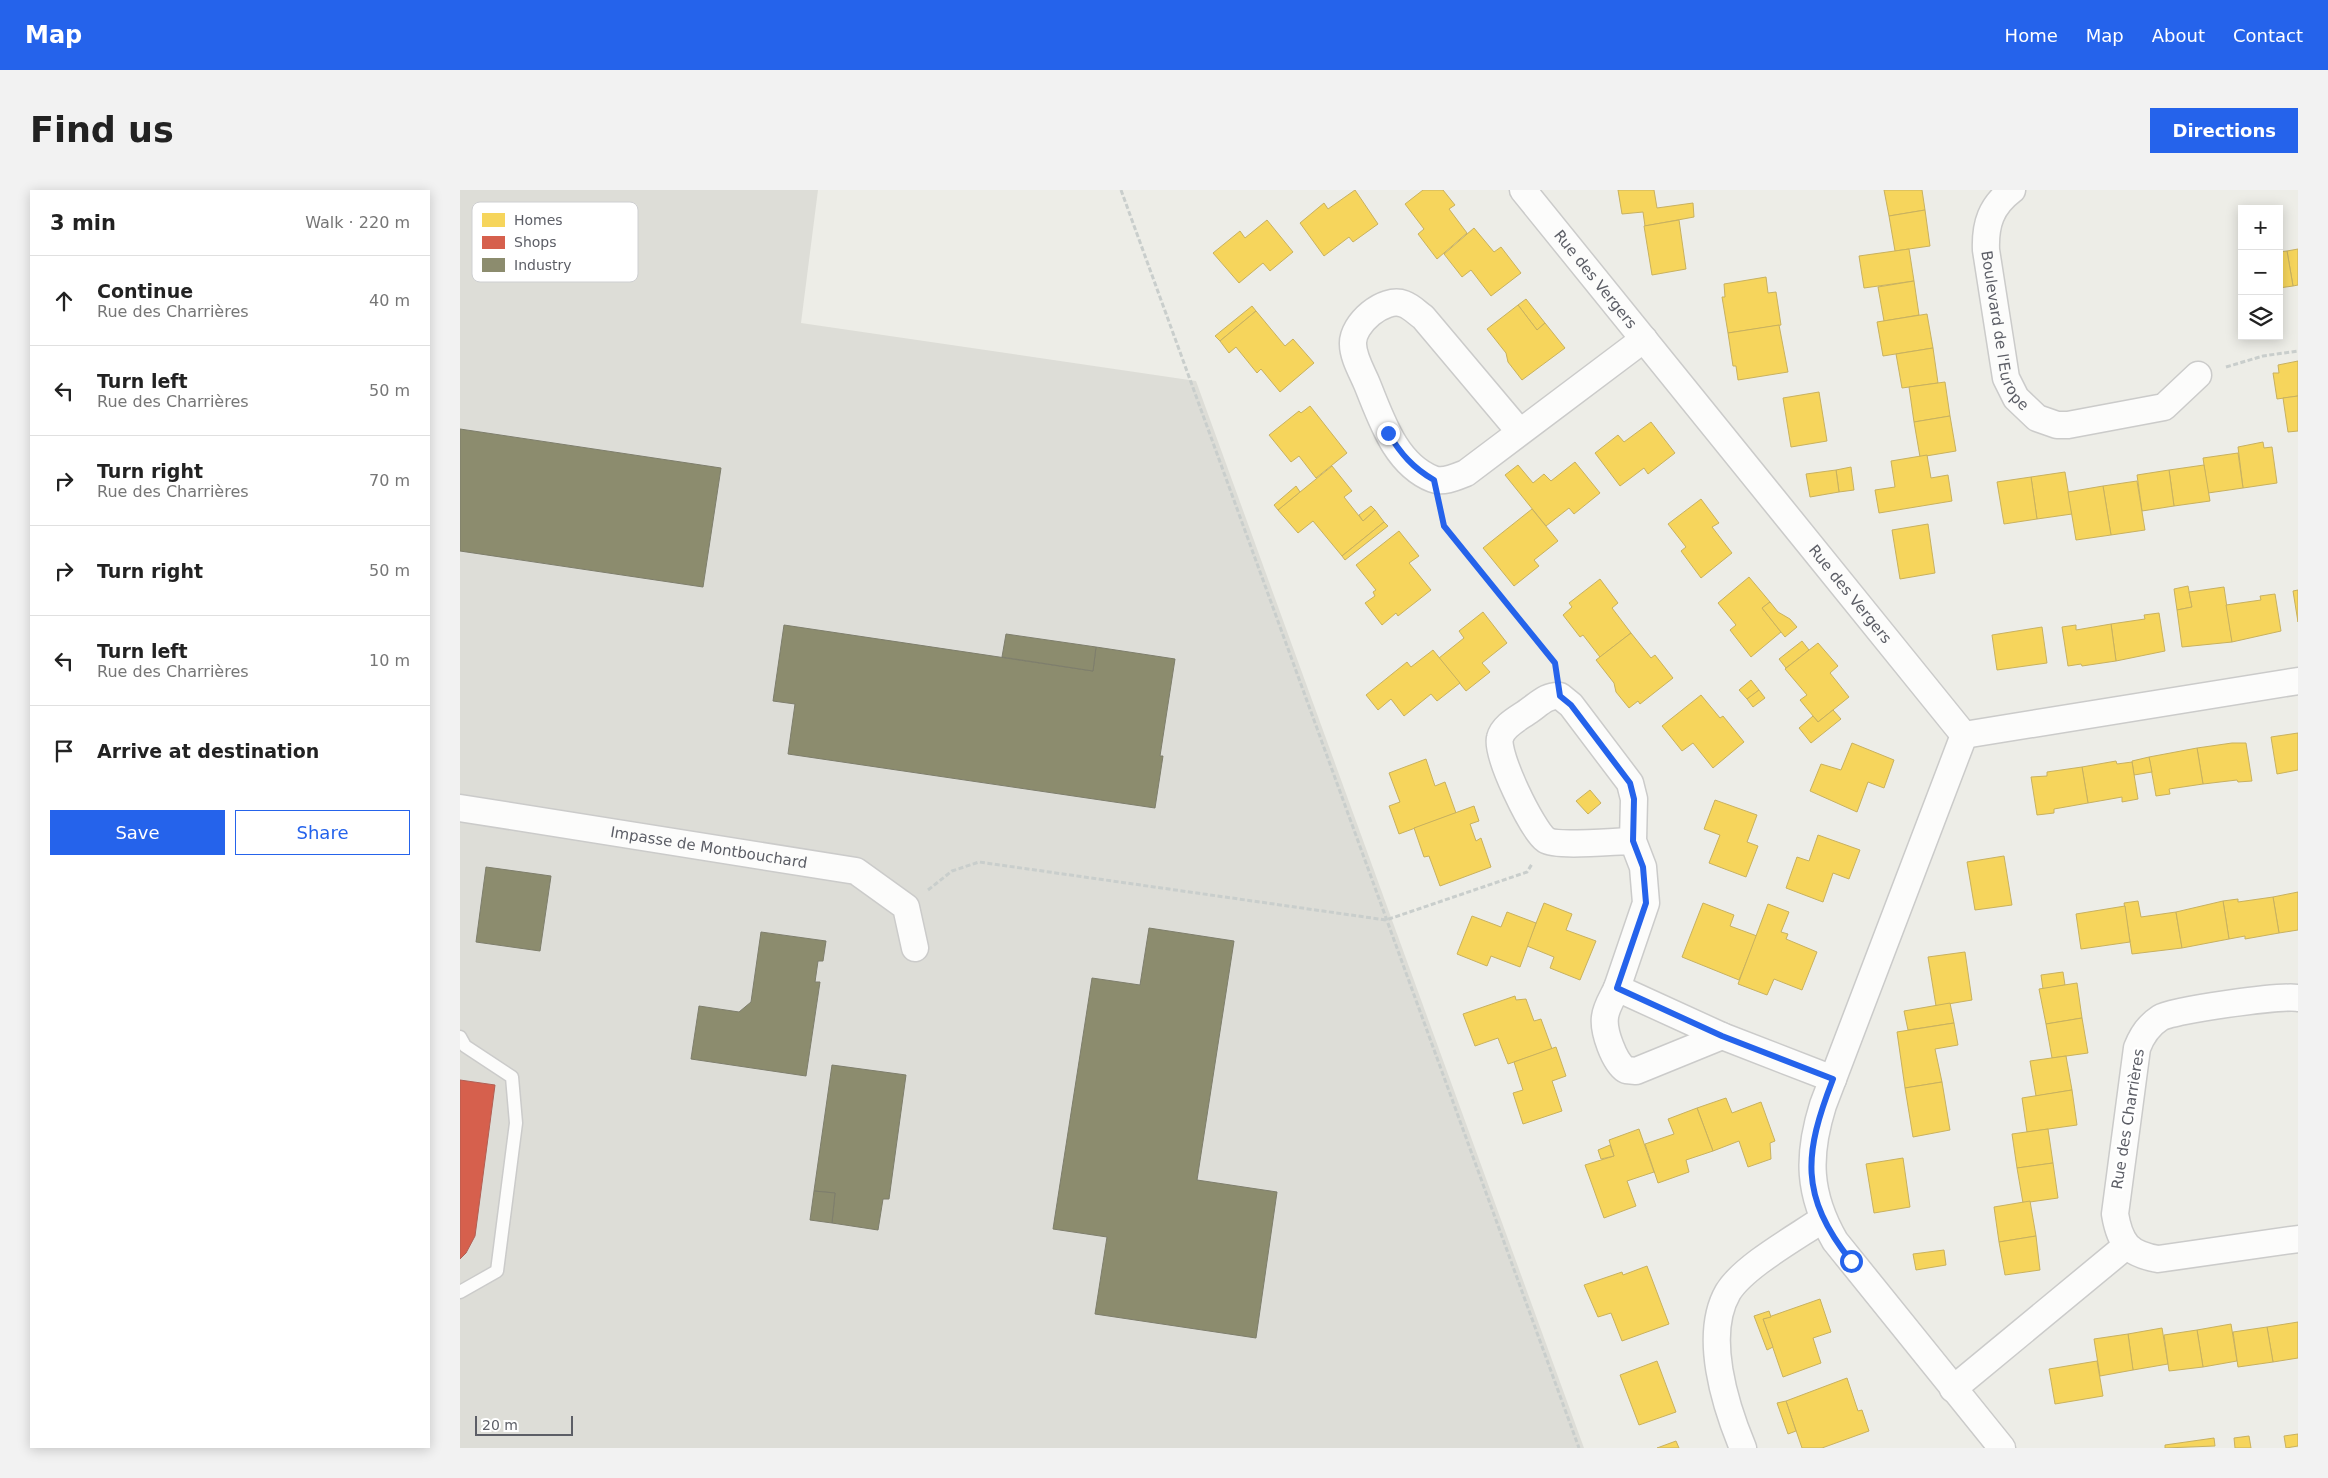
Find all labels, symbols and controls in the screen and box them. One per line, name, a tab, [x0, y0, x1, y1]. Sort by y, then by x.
text: Map	[25, 21, 82, 49]
text: Home	[2005, 25, 2058, 46]
text: Map	[2086, 25, 2124, 46]
text: About	[2152, 25, 2205, 46]
text: Contact	[2233, 25, 2303, 46]
button: Directions	[2150, 108, 2298, 153]
text: Find us	[30, 110, 174, 150]
legend	[472, 202, 638, 282]
map controls	[2238, 205, 2283, 340]
button: +	[2238, 205, 2283, 250]
text: 3 min	[50, 211, 116, 235]
text: Homes	[514, 212, 563, 228]
text: Walk · 220 m	[305, 213, 410, 232]
street label: Rue des Vergers	[1550, 226, 1641, 332]
text: Shops	[514, 234, 557, 250]
street label: Boulevard de l'Europe	[1977, 249, 2033, 414]
button: −	[2238, 250, 2283, 295]
text: Industry	[514, 257, 572, 273]
text: Continue	[97, 280, 193, 302]
icon: ahead	[50, 287, 78, 315]
text: 40 m	[369, 291, 410, 310]
button: layers	[2238, 295, 2283, 340]
text: Rue des Charrières	[97, 302, 249, 321]
text: Turn left	[97, 370, 188, 392]
icon: left	[50, 377, 78, 405]
text: 50 m	[369, 381, 410, 400]
text: Rue des Charrières	[97, 392, 249, 411]
route end	[1377, 422, 1400, 445]
text: Turn right	[97, 460, 203, 482]
icon: right	[50, 467, 78, 495]
text: 70 m	[369, 471, 410, 490]
text: Rue des Charrières	[97, 482, 249, 501]
street label: Rue des Vergers	[1805, 541, 1895, 647]
icon: right	[50, 557, 78, 585]
text: Turn right	[97, 560, 203, 582]
text: 50 m	[369, 561, 410, 580]
text: Turn left	[97, 640, 188, 662]
icon: left	[50, 647, 78, 675]
text: 10 m	[369, 651, 410, 670]
text: Rue des Charrières	[97, 662, 249, 681]
icon: arrive	[50, 737, 78, 765]
text: Arrive at destination	[97, 740, 319, 762]
button: Save	[50, 810, 225, 855]
button: Share	[235, 810, 410, 855]
street label: Impasse de Montbouchard	[609, 823, 809, 872]
street label: Rue des Charrières	[2108, 1047, 2148, 1191]
route start	[1840, 1250, 1863, 1273]
scale bar	[475, 1413, 572, 1436]
text: 20 m	[482, 1417, 518, 1433]

